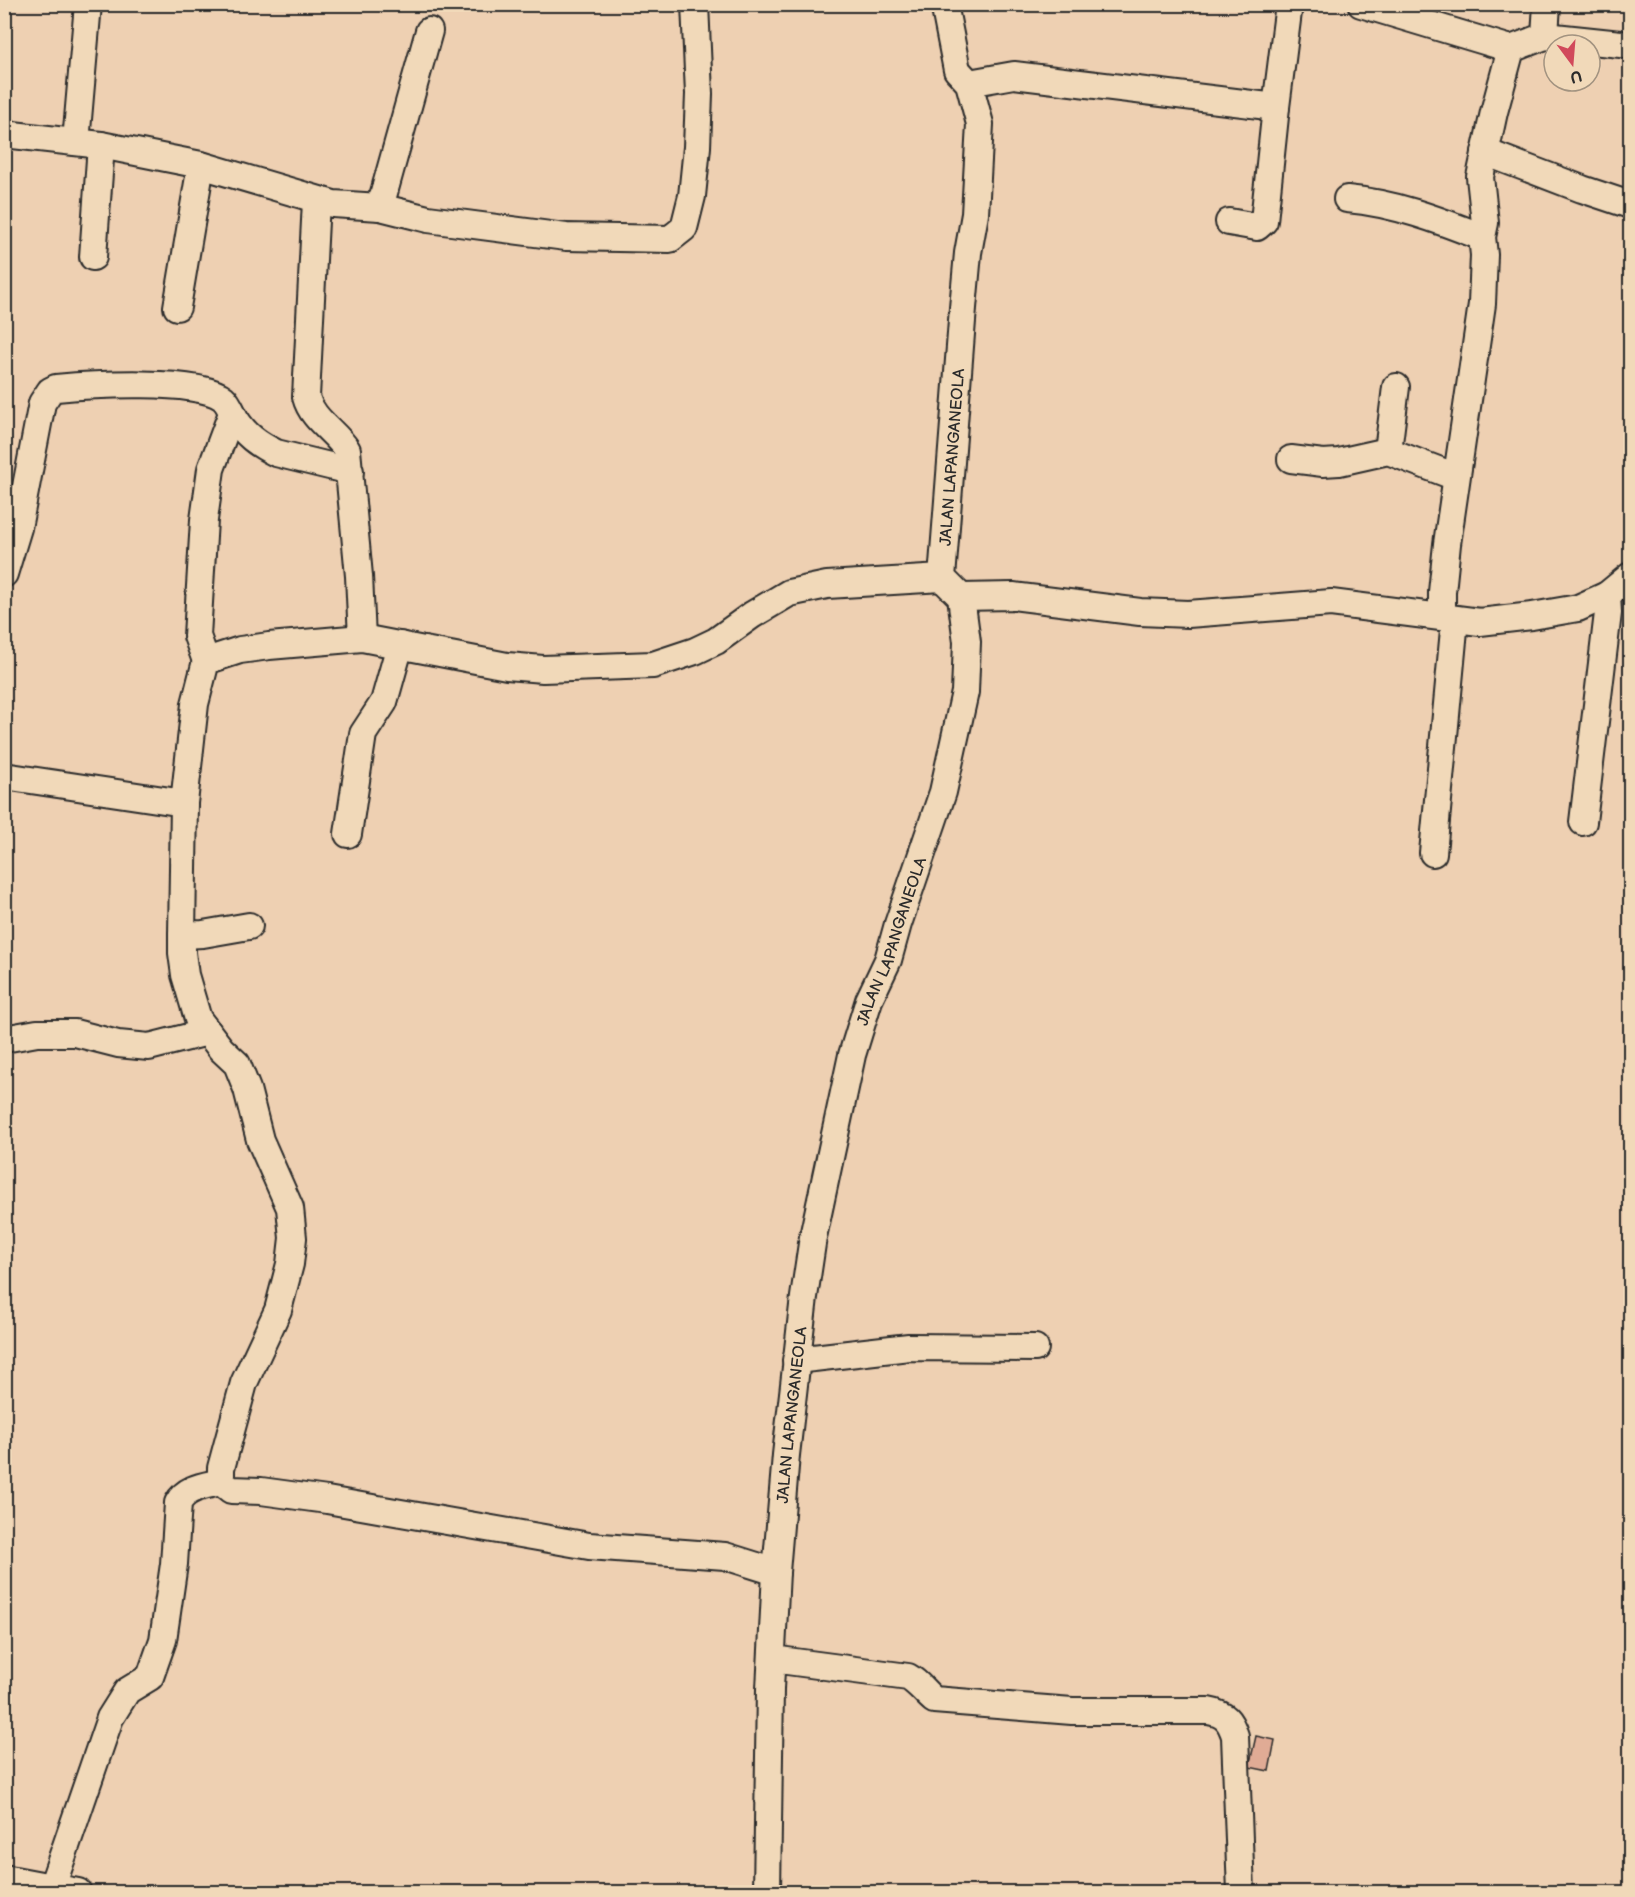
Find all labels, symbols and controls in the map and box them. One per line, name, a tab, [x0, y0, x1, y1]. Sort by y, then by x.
north arrow	[1542, 33, 1602, 93]
text: U	[1568, 65, 1584, 87]
street label: JALAN LAPANGANEOLA	[937, 368, 969, 547]
street label: JALAN LAPANGANEOLA	[854, 855, 931, 1028]
street label: JALAN LAPANGANEOLA	[774, 1325, 812, 1504]

